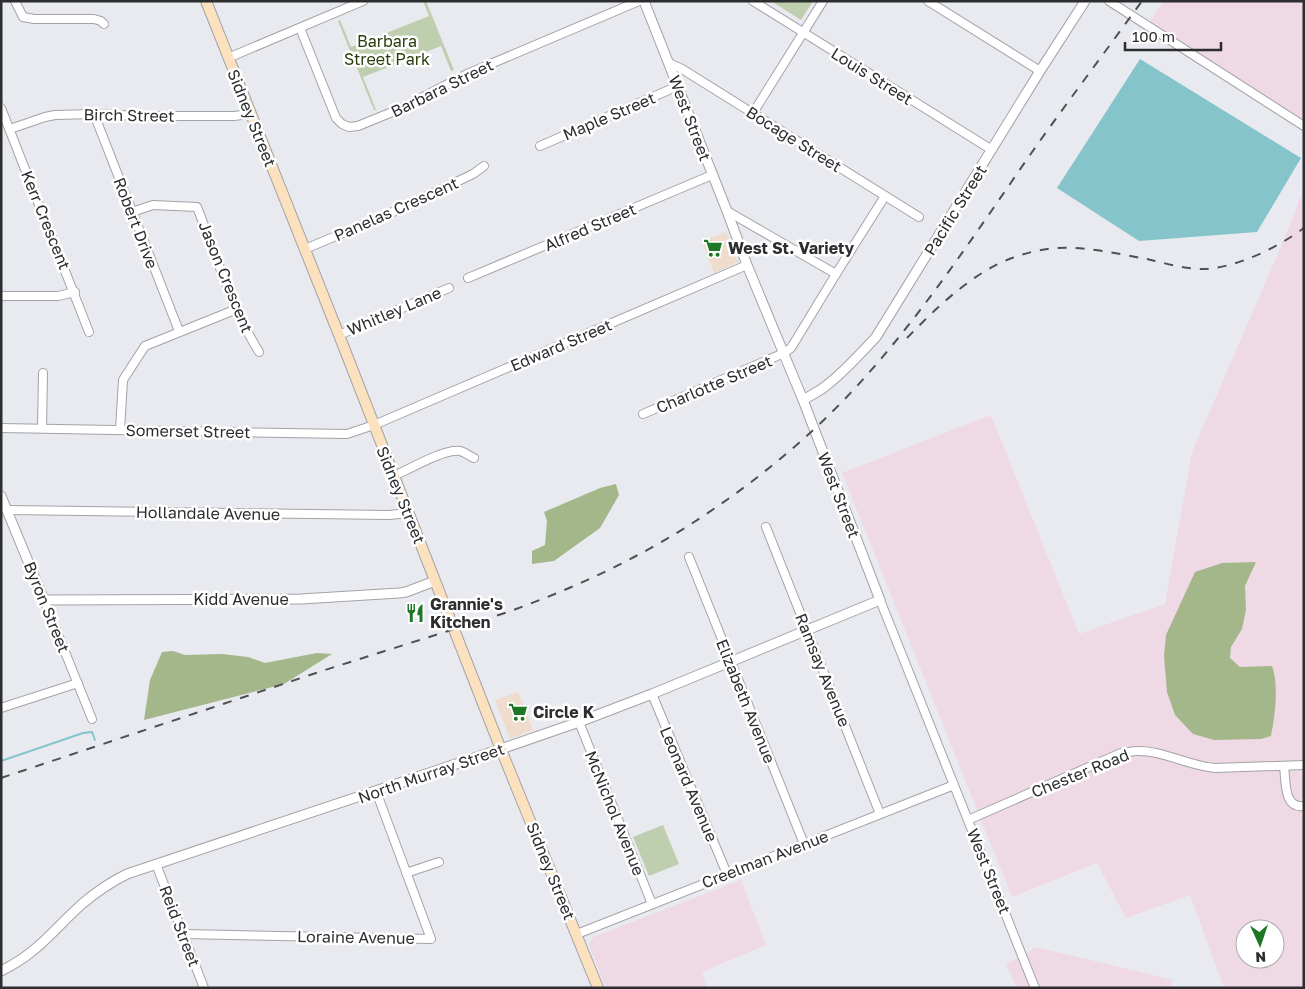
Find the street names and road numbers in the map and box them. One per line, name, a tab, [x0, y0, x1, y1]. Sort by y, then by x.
street label: Louis Street	[828, 43, 916, 109]
street label: Barbara Street	[388, 55, 496, 121]
street label: Sidney Street	[223, 66, 281, 170]
street label: West Street	[664, 72, 716, 164]
street label: Maple Street	[560, 88, 658, 144]
street label: Bocage Street	[743, 102, 845, 176]
street label: Birch Street	[83, 104, 175, 126]
street label: Pacific Street	[919, 161, 991, 259]
street label: Kerr Crescent	[17, 167, 75, 273]
street label: Panelas Crescent	[331, 173, 461, 245]
street label: Robert Drive	[109, 175, 163, 271]
street label: Alfred Street	[541, 199, 639, 255]
street label: Jason Crescent	[195, 218, 257, 336]
street label: Whitley Lane	[344, 282, 444, 340]
street label: Edward Street	[507, 315, 615, 375]
street label: Charlotte Street	[653, 351, 775, 417]
street label: Somerset Street	[125, 420, 251, 442]
street label: Sidney Street	[372, 443, 430, 547]
street label: West Street	[813, 449, 865, 541]
street label: Hollandale Avenue	[136, 502, 280, 524]
street label: Byron Street	[20, 559, 74, 655]
street label: Kidd Avenue	[193, 589, 289, 609]
street label: Ramsay Avenue	[791, 610, 855, 730]
street label: Elizabeth Avenue	[712, 636, 780, 766]
street label: Leonard Avenue	[656, 723, 722, 845]
street label: North Murray Street	[355, 739, 507, 807]
street label: Chester Road	[1028, 744, 1132, 802]
street label: McNichol Avenue	[581, 748, 649, 878]
street label: Sidney Street	[522, 819, 580, 923]
street label: West Street	[963, 825, 1015, 917]
street label: Creelman Avenue	[699, 826, 831, 892]
street label: Reid Street	[155, 883, 205, 969]
street label: Loraine Avenue	[297, 926, 415, 948]

